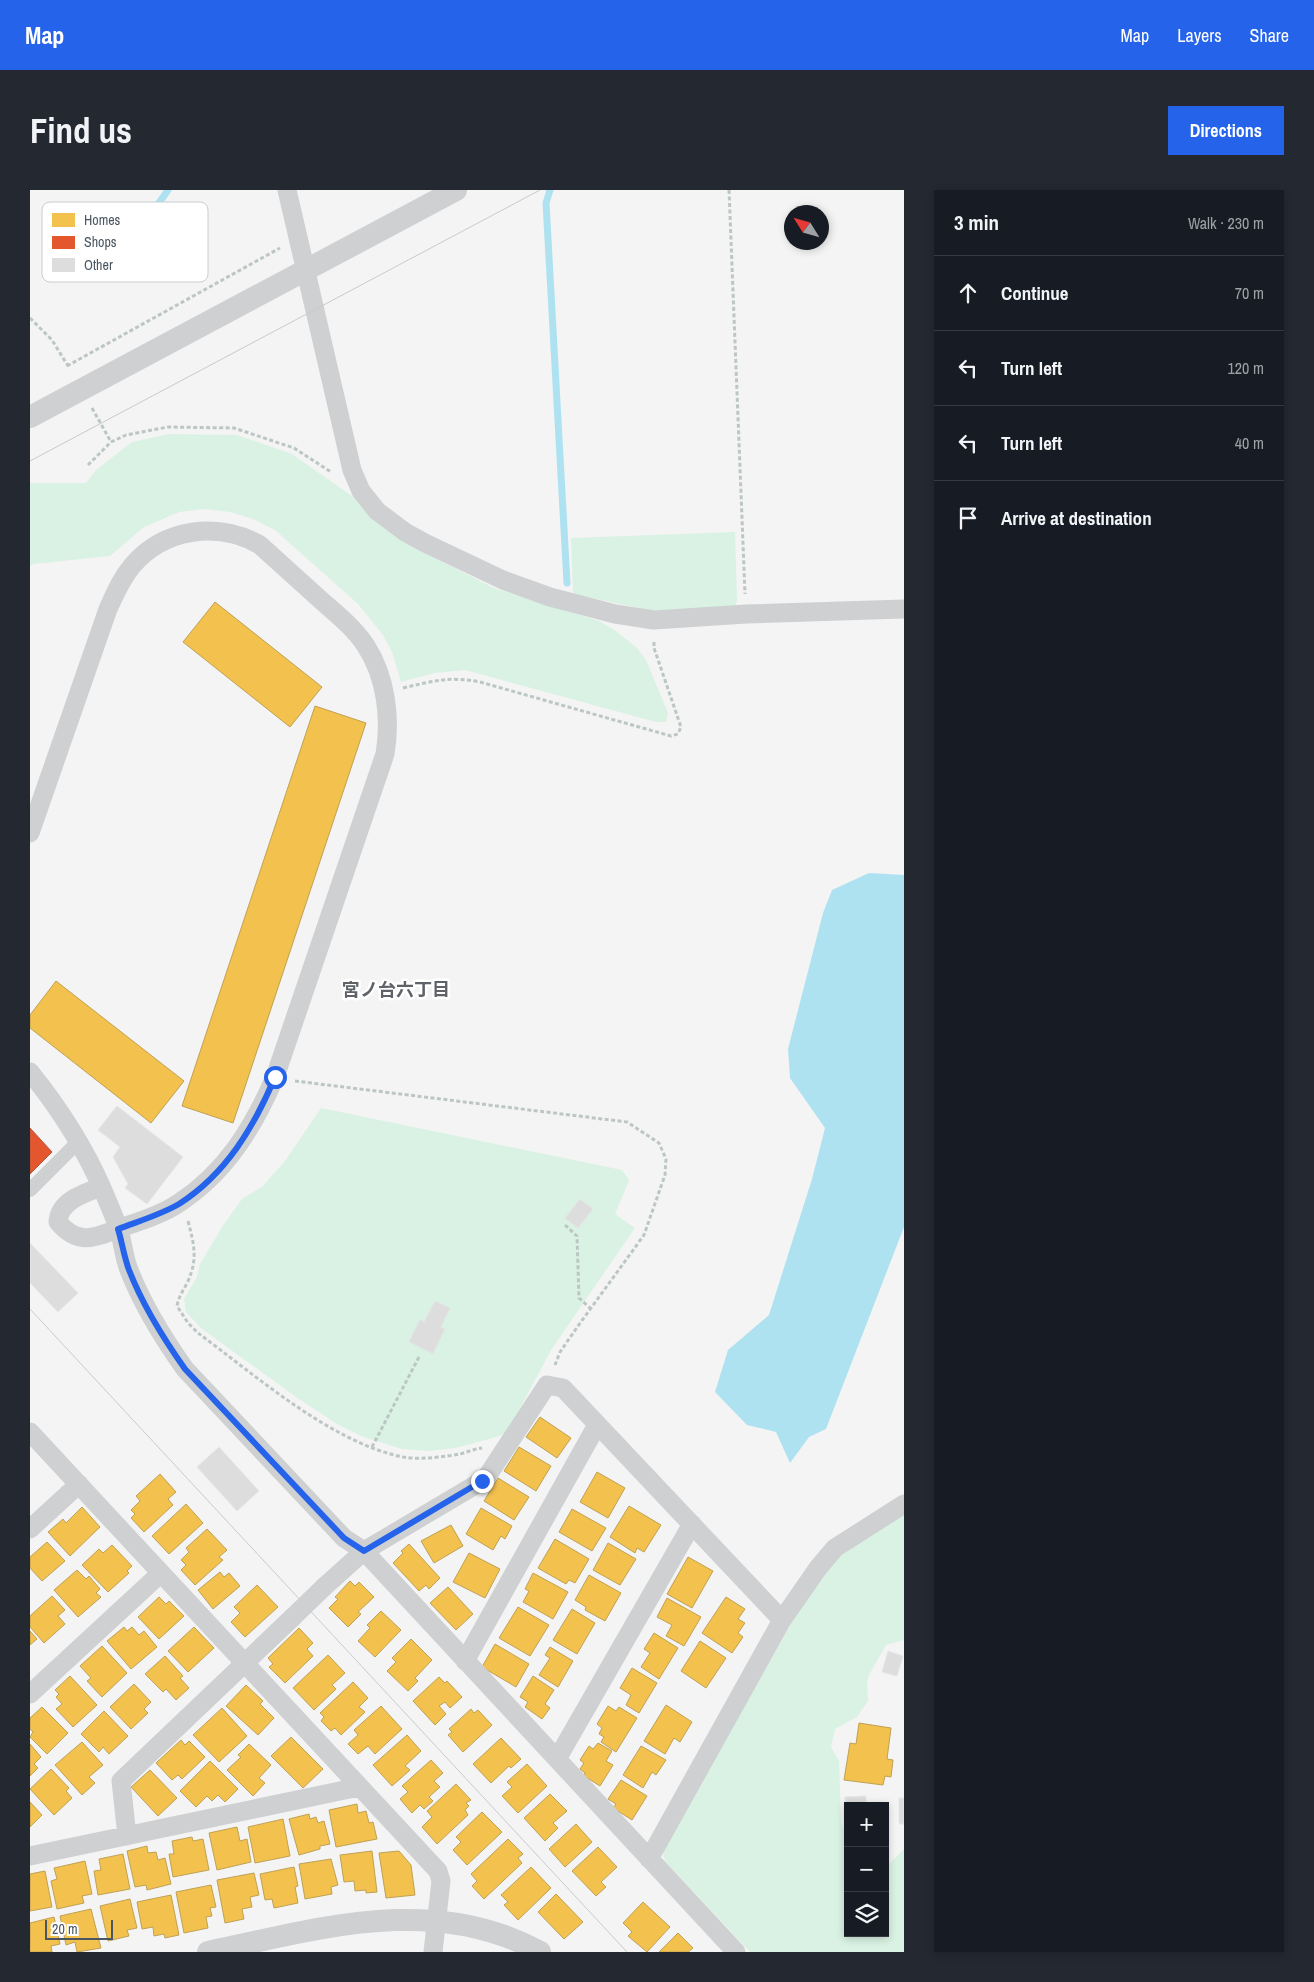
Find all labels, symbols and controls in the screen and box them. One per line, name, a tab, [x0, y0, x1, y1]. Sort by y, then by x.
text: Map	[25, 19, 64, 51]
text: Map	[1121, 23, 1149, 48]
text: Layers	[1177, 23, 1222, 48]
text: Share	[1250, 23, 1289, 48]
button: Directions	[1168, 106, 1284, 155]
text: Find us	[30, 107, 132, 154]
legend	[42, 202, 208, 282]
north arrow	[784, 205, 829, 250]
text: 3 min	[954, 208, 999, 237]
text: Homes	[84, 211, 121, 229]
text: Walk · 230 m	[1188, 212, 1264, 234]
text: Shops	[84, 233, 117, 251]
text: Other	[84, 256, 113, 274]
icon: ahead	[954, 279, 982, 307]
text: Continue	[1001, 280, 1069, 306]
text: 70 m	[1235, 282, 1264, 304]
icon: left	[954, 354, 982, 382]
text: Turn left	[1001, 355, 1062, 381]
text: 120 m	[1228, 357, 1264, 379]
icon: left	[954, 429, 982, 457]
text: Turn left	[1001, 430, 1062, 456]
text: 40 m	[1235, 432, 1264, 454]
icon: arrive	[954, 504, 982, 532]
text: Arrive at destination	[1001, 505, 1152, 531]
district label: 宮ノ台六丁目	[342, 977, 450, 1002]
route start	[264, 1066, 287, 1089]
route end	[471, 1470, 494, 1493]
map controls	[844, 1802, 889, 1937]
button: +	[844, 1802, 889, 1847]
button: −	[844, 1847, 889, 1892]
button: layers	[844, 1892, 889, 1937]
scale bar	[45, 1917, 112, 1940]
text: 20 m	[52, 1920, 78, 1938]

